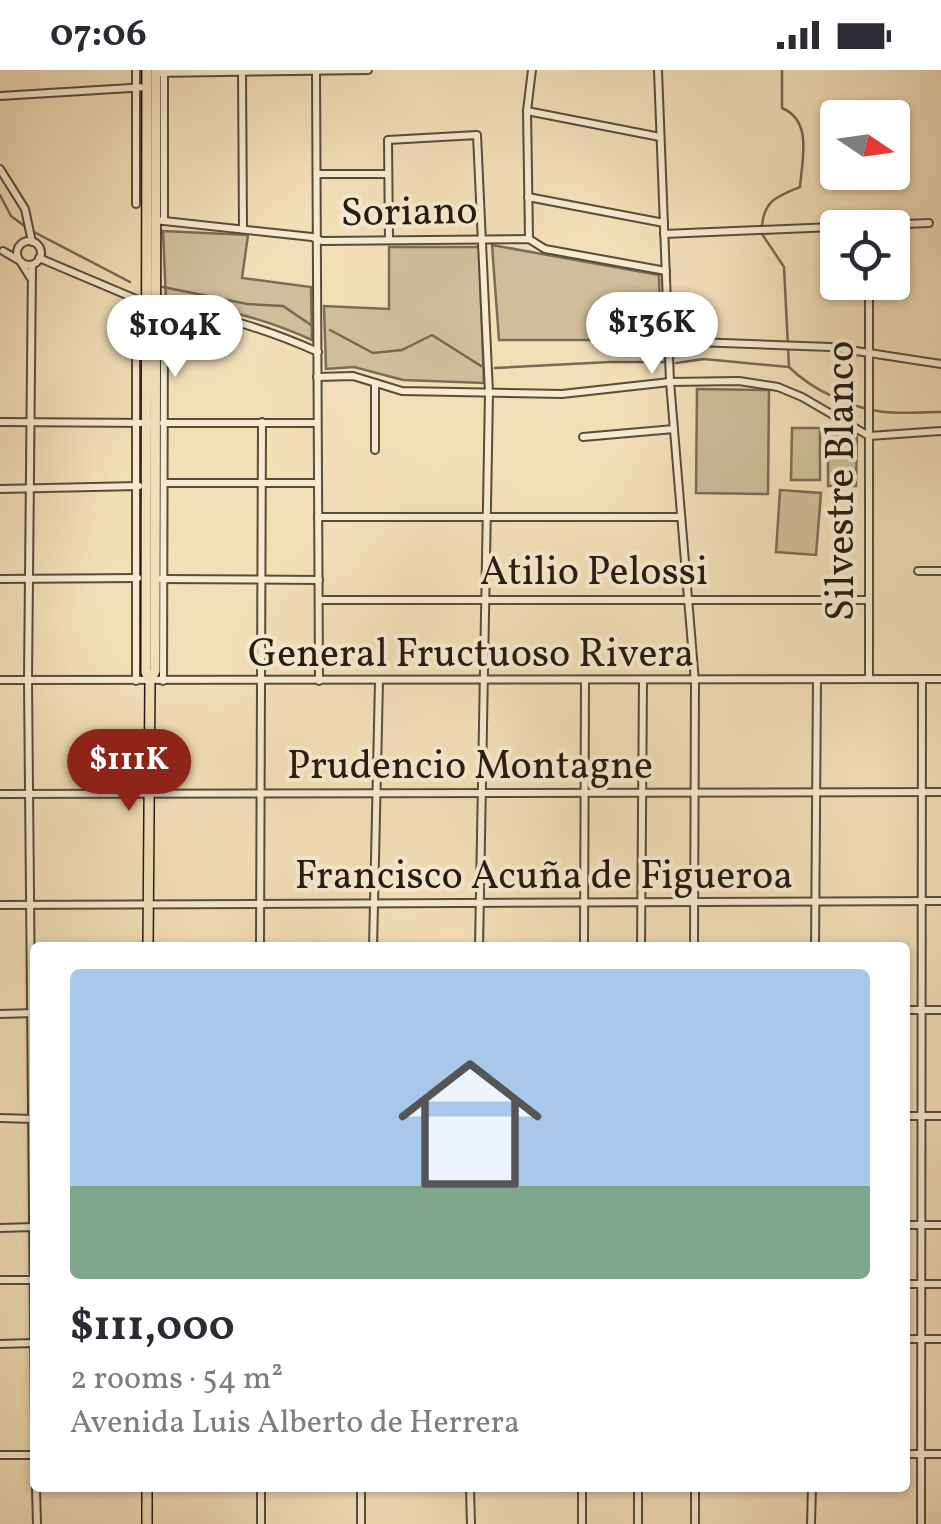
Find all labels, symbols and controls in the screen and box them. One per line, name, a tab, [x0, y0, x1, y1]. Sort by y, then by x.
text: 07:06	[50, 9, 147, 62]
north arrow	[820, 100, 910, 190]
map controls	[820, 100, 910, 300]
street label: Soriano	[340, 185, 478, 243]
button: locate	[820, 210, 910, 300]
pin: $136K	[582, 292, 722, 377]
pin: $104K	[105, 295, 245, 380]
text: $136K	[608, 302, 696, 346]
text: $104K	[129, 305, 221, 349]
street label: Silvestre Blanco	[815, 341, 871, 621]
street label: Atilio Pelossi	[480, 546, 708, 602]
street label: General Fructuoso Rivera	[248, 628, 694, 684]
pin: $111K	[59, 729, 199, 814]
text: $111K	[89, 739, 169, 783]
street label: Prudencio Montagne	[287, 740, 653, 796]
street label: Francisco Acuña de Figueroa	[295, 850, 793, 906]
icon: home	[380, 1034, 560, 1214]
text: $111,000	[70, 1299, 235, 1358]
text: 2 rooms · 54 m²	[70, 1358, 283, 1402]
text: Avenida Luis Alberto de Herrera	[70, 1402, 520, 1446]

